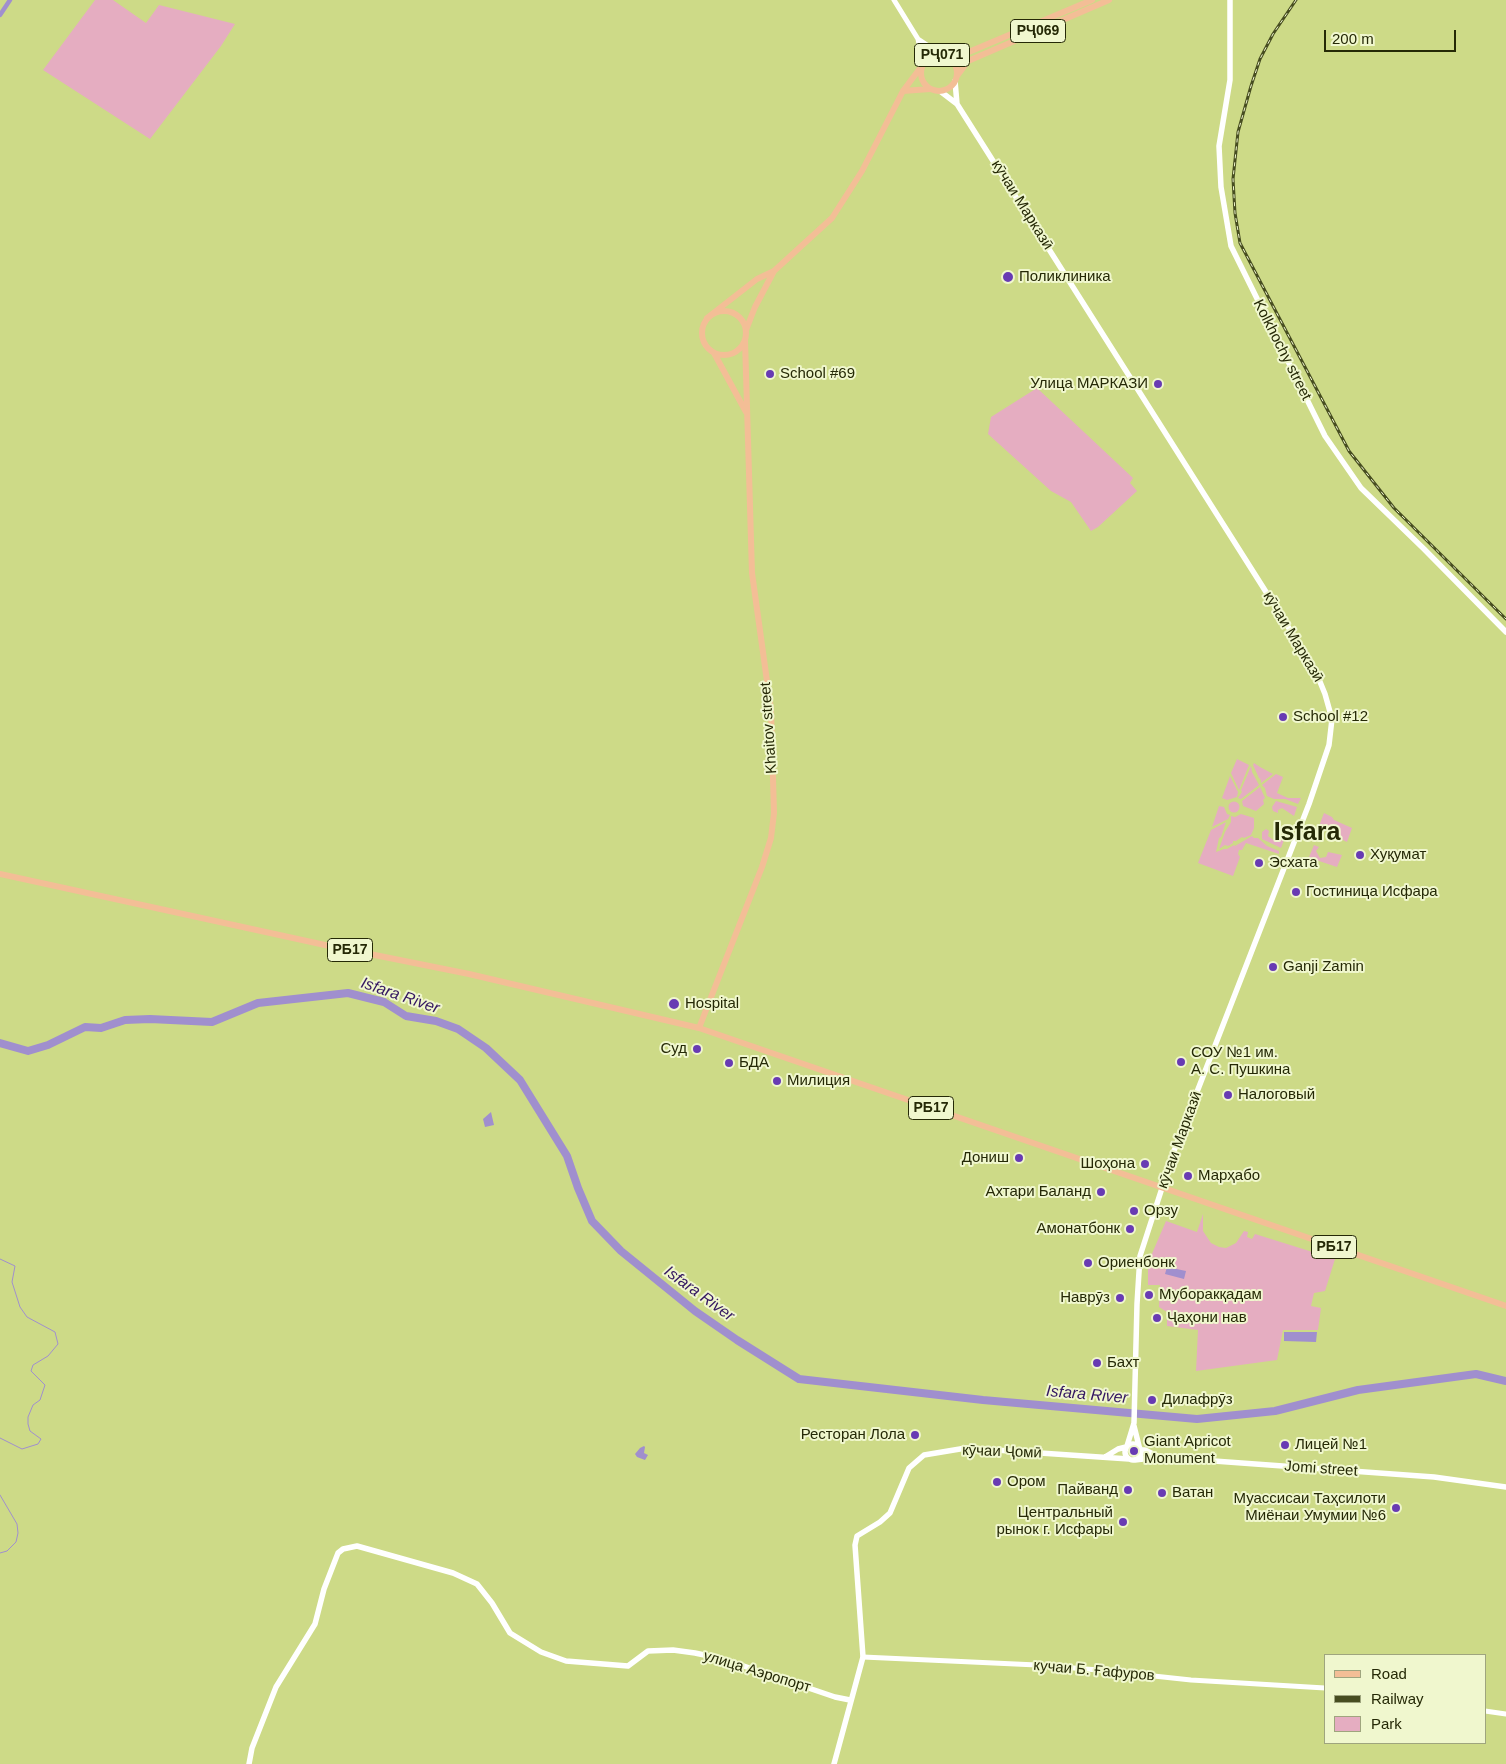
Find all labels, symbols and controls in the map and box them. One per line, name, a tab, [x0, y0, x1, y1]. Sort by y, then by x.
road number: РҶ069	[1010, 20, 1066, 42]
scale bar	[1326, 20, 1458, 52]
text: 200 m	[1332, 30, 1374, 47]
road number: РҶ071	[914, 44, 970, 66]
street label: кӯчаи Марказӣ	[987, 157, 1057, 253]
place label: Поликлиника	[1019, 268, 1111, 286]
marker: Поликлиника	[1001, 270, 1015, 284]
street label: Kolkhochy street	[1249, 297, 1315, 403]
place label: School #69	[780, 365, 855, 383]
marker: School #69	[764, 368, 776, 380]
place label: Улица МАРКАЗИ	[1030, 375, 1148, 393]
marker: Улица МАРКАЗИ	[1152, 378, 1164, 390]
street label: кӯчаи Марказӣ	[1259, 588, 1327, 686]
street label: Khaitov street	[757, 682, 781, 774]
place label: School #12	[1293, 708, 1368, 726]
marker: School #12	[1277, 711, 1289, 723]
district label: Isfara	[1274, 818, 1340, 848]
place label: Хуқумат	[1370, 846, 1426, 864]
marker: Хуқумат	[1354, 849, 1366, 861]
place label: Эсхата	[1269, 854, 1318, 872]
marker: Эсхата	[1253, 857, 1265, 869]
place label: Гостиница Исфара	[1306, 883, 1438, 901]
marker: Гостиница Исфара	[1290, 886, 1302, 898]
road number: РБ17	[328, 938, 372, 962]
place label: Ganji Zamin	[1283, 958, 1364, 976]
marker: Ganji Zamin	[1267, 961, 1279, 973]
water label: Isfara River	[358, 974, 442, 1018]
place label: Hospital	[685, 995, 739, 1013]
marker: Hospital	[667, 997, 681, 1011]
place label: Суд	[660, 1040, 687, 1058]
marker: Суд	[691, 1043, 703, 1055]
place label: СОУ №1 им. А. С. Пушкина	[1191, 1044, 1290, 1079]
place label: БДА	[739, 1054, 769, 1072]
marker: СОУ №1 им. А. С. Пушкина	[1175, 1056, 1187, 1068]
marker: БДА	[723, 1057, 735, 1069]
place label: Милиция	[787, 1072, 850, 1090]
marker: Милиция	[771, 1075, 783, 1087]
place label: Налоговый	[1238, 1086, 1315, 1104]
street label: кӯчаи Марказӣ	[1154, 1089, 1206, 1191]
marker: Налоговый	[1222, 1089, 1234, 1101]
road number: РБ17	[908, 1096, 954, 1120]
place label: Дониш	[962, 1149, 1009, 1167]
marker: Дониш	[1013, 1152, 1025, 1164]
place label: Шоҳона	[1080, 1155, 1135, 1173]
marker: Шоҳона	[1139, 1158, 1151, 1170]
place label: Марҳабо	[1198, 1167, 1260, 1185]
marker: Марҳабо	[1182, 1170, 1194, 1182]
place label: Ахтари Баланд	[985, 1183, 1091, 1201]
marker: Ахтари Баланд	[1095, 1186, 1107, 1198]
place label: Орзу	[1144, 1202, 1178, 1220]
marker: Орзу	[1128, 1205, 1140, 1217]
place label: Амонатбонк	[1036, 1220, 1120, 1238]
marker: Амонатбонк	[1124, 1223, 1136, 1235]
road number: РБ17	[1312, 1236, 1356, 1258]
place label: Ориенбонк	[1098, 1254, 1175, 1272]
marker: Ориенбонк	[1082, 1257, 1094, 1269]
water label: Isfara River	[660, 1262, 738, 1326]
place label: Муборакқадам	[1159, 1286, 1262, 1304]
place label: Наврӯз	[1060, 1289, 1110, 1307]
marker: Муборакқадам	[1143, 1289, 1155, 1301]
marker: Наврӯз	[1114, 1292, 1126, 1304]
place label: Ҷаҳони нав	[1167, 1309, 1247, 1327]
marker: Ҷаҳони нав	[1151, 1312, 1163, 1324]
place label: Бахт	[1107, 1354, 1139, 1372]
marker: Бахт	[1091, 1357, 1103, 1369]
water label: Isfara River	[1045, 1382, 1129, 1408]
place label: Дилафрӯз	[1162, 1391, 1233, 1409]
marker: Дилафрӯз	[1146, 1394, 1158, 1406]
place label: Ресторан Лола	[801, 1426, 905, 1444]
marker: Ресторан Лола	[909, 1429, 921, 1441]
place label: Giant Apricot Monument	[1144, 1433, 1231, 1468]
place label: Лицей №1	[1295, 1436, 1367, 1454]
marker: Лицей №1	[1279, 1439, 1291, 1451]
street label: кӯчаи Ҷомӣ	[962, 1442, 1042, 1462]
marker: Giant Apricot Monument	[1128, 1445, 1140, 1457]
street label: Jomi street	[1284, 1457, 1358, 1481]
place label: Ором	[1007, 1473, 1046, 1491]
marker: Ором	[991, 1476, 1003, 1488]
place label: Пайванд	[1057, 1481, 1118, 1499]
marker: Пайванд	[1122, 1484, 1134, 1496]
place label: Ватан	[1172, 1484, 1213, 1502]
marker: Ватан	[1156, 1487, 1168, 1499]
place label: Муассисаи Таҳсилоти Миёнаи Умумии №6	[1234, 1490, 1386, 1525]
marker: Муассисаи Таҳсилоти Миёнаи Умумии №6	[1390, 1502, 1402, 1514]
place label: Центральный рынок г. Исфары	[996, 1504, 1113, 1539]
marker: Центральный рынок г. Исфары	[1117, 1516, 1129, 1528]
street label: улица Аэропорт	[701, 1647, 813, 1697]
legend	[1324, 1654, 1486, 1744]
street label: кучаи Б. Ғафуров	[1033, 1657, 1155, 1685]
text: Road	[1371, 1665, 1407, 1682]
text: Railway	[1371, 1690, 1424, 1707]
text: Park	[1371, 1715, 1402, 1732]

